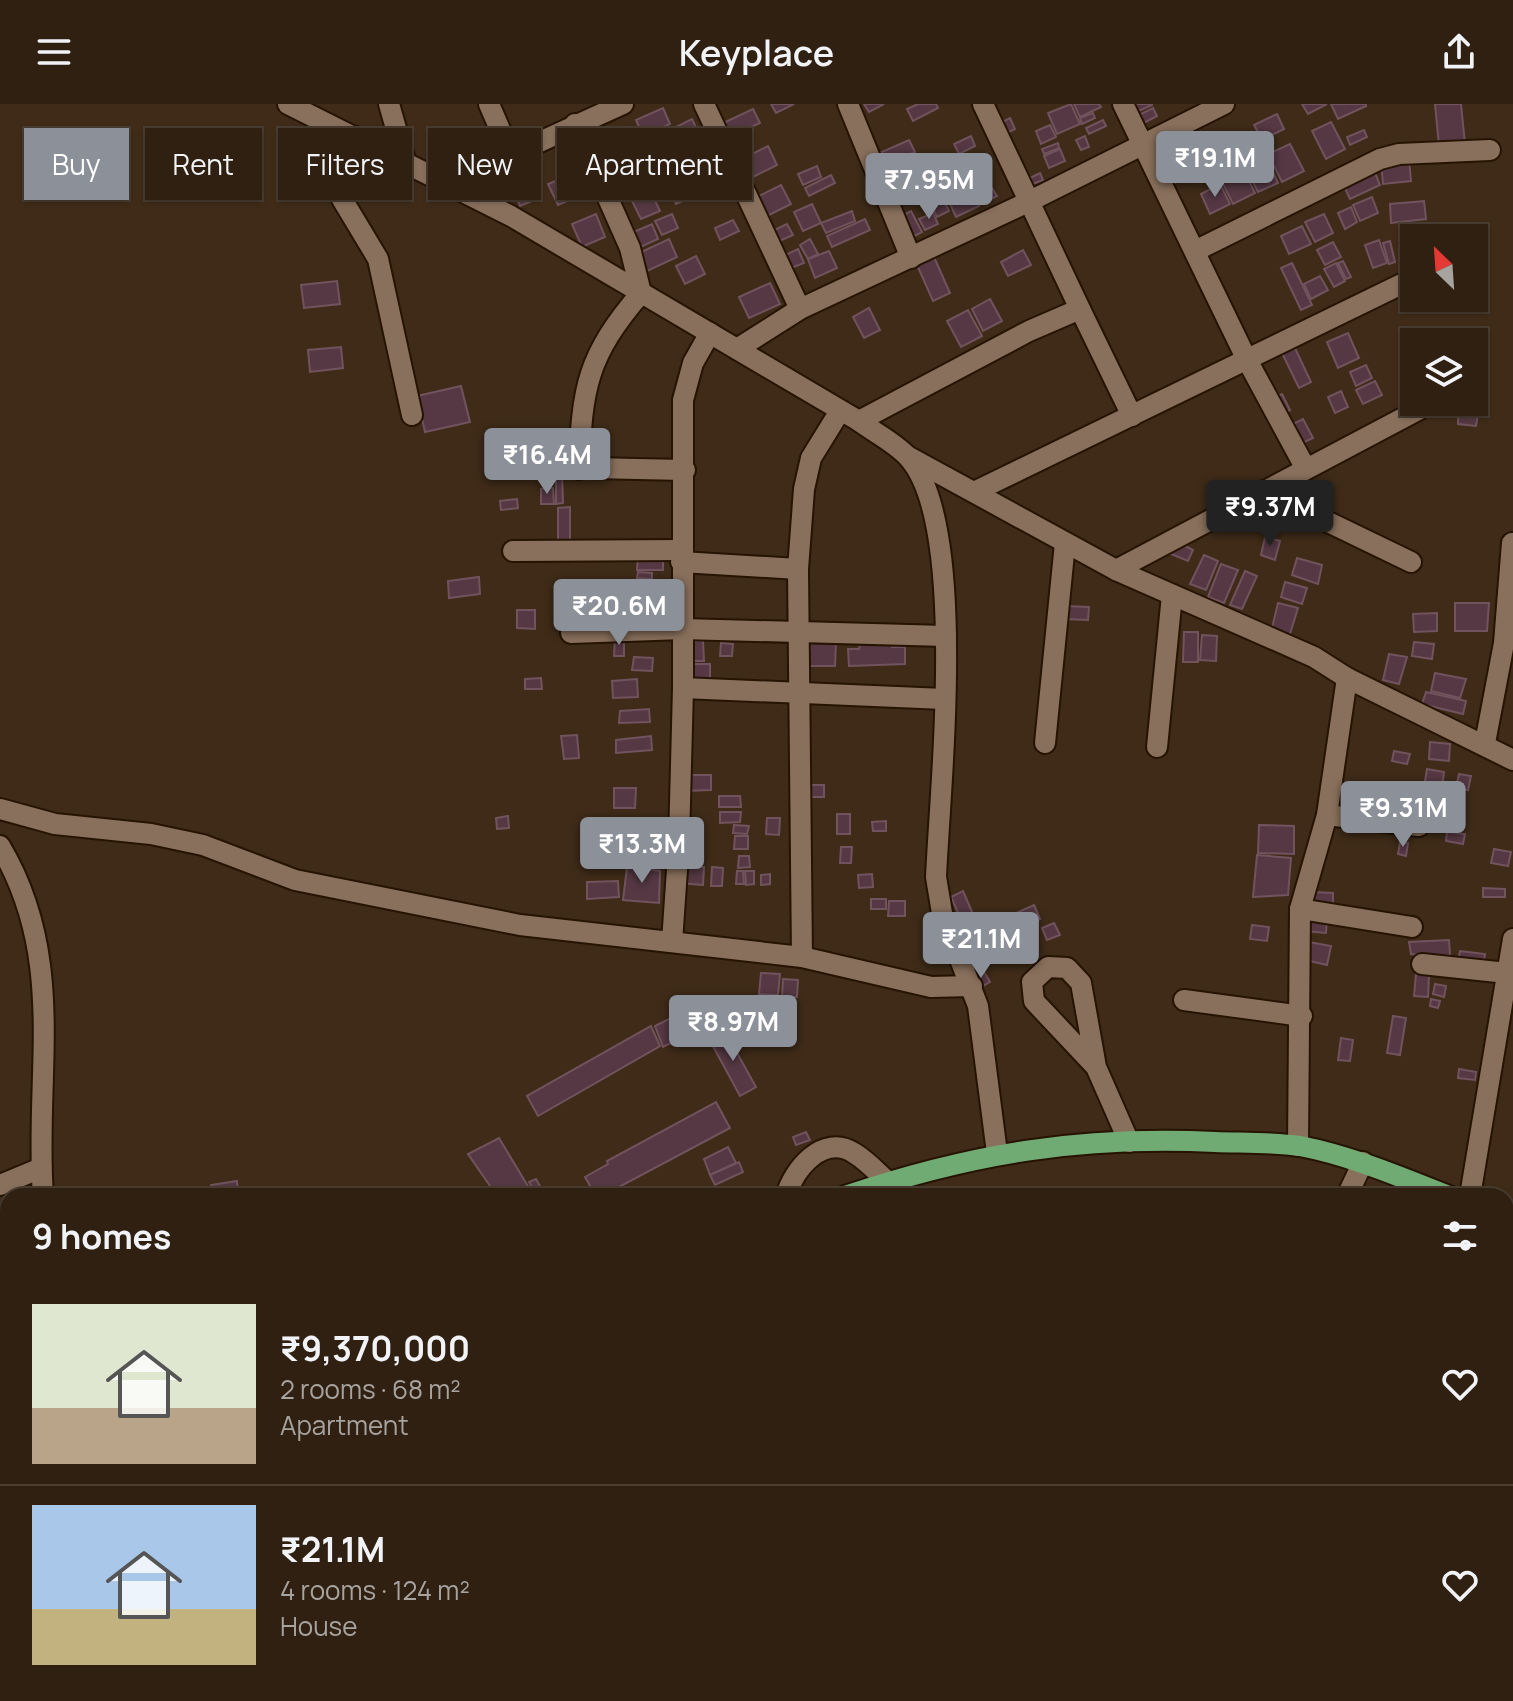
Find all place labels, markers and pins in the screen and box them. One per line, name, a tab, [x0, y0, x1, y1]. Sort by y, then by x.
pin: ₹19.1M	[1150, 131, 1280, 199]
pin: ₹7.95M	[864, 153, 994, 221]
pin: ₹16.4M	[482, 428, 612, 496]
pin: ₹9.37M	[1205, 480, 1335, 548]
pin: ₹20.6M	[554, 579, 684, 647]
pin: ₹9.31M	[1338, 781, 1468, 849]
pin: ₹13.3M	[577, 817, 707, 885]
pin: ₹21.1M	[916, 912, 1046, 980]
pin: ₹8.97M	[668, 995, 798, 1063]

